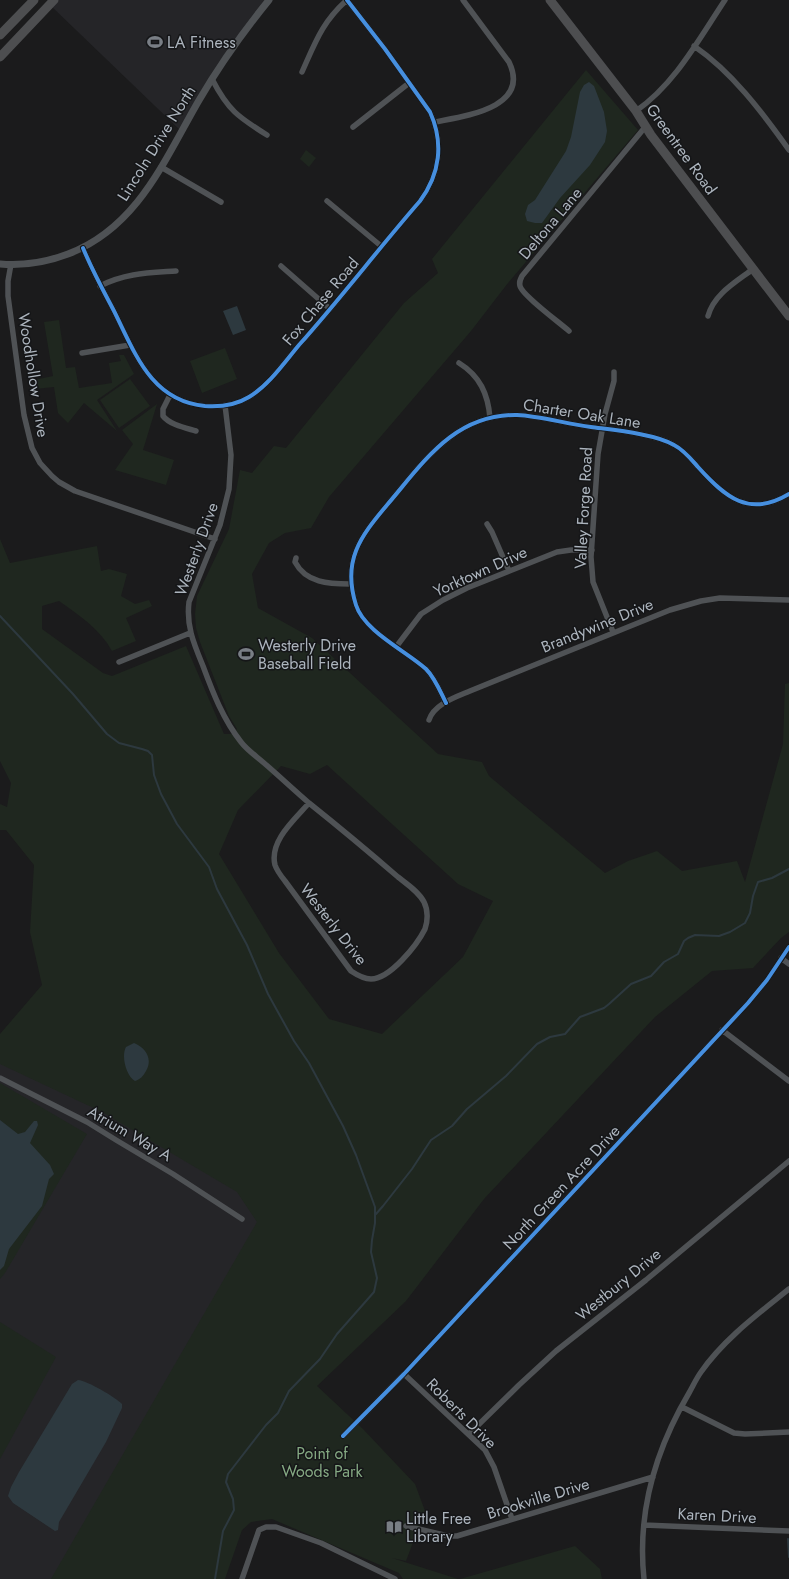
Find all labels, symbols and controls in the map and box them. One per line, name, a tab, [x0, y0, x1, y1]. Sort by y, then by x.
place label: LA Fitness	[167, 31, 236, 54]
sports icon: LA Fitness	[146, 33, 164, 51]
street label: Lincoln Drive North	[112, 81, 201, 205]
street label: Greentree Road	[641, 99, 722, 200]
street label: Deltona Lane	[513, 182, 587, 264]
street label: Fox Chase Road	[277, 252, 364, 350]
street label: Woodhollow Drive	[12, 311, 55, 439]
street label: Charter Oak Lane	[522, 393, 642, 434]
street label: Valley Forge Road	[569, 446, 598, 570]
street label: Westerly Drive	[169, 499, 224, 599]
street label: Yorktown Drive	[430, 540, 531, 602]
street label: Brandywine Drive	[538, 592, 657, 658]
place label: Westerly Drive Baseball Field	[258, 634, 356, 675]
sports icon: Westerly Drive Baseball Field	[237, 645, 255, 663]
street label: Westerly Drive	[294, 879, 373, 970]
street label: Atrium Way A	[83, 1100, 177, 1167]
street label: North Green Acre Drive	[497, 1120, 625, 1255]
street label: Westbury Drive	[571, 1243, 666, 1326]
street label: Roberts Drive	[421, 1373, 502, 1454]
park label: Point of Woods Park	[282, 1442, 363, 1483]
street label: Brookville Drive	[484, 1472, 592, 1525]
street label: Karen Drive	[677, 1502, 757, 1529]
place label: Little Free Library	[406, 1507, 471, 1548]
library icon: Little Free Library	[385, 1518, 403, 1536]

